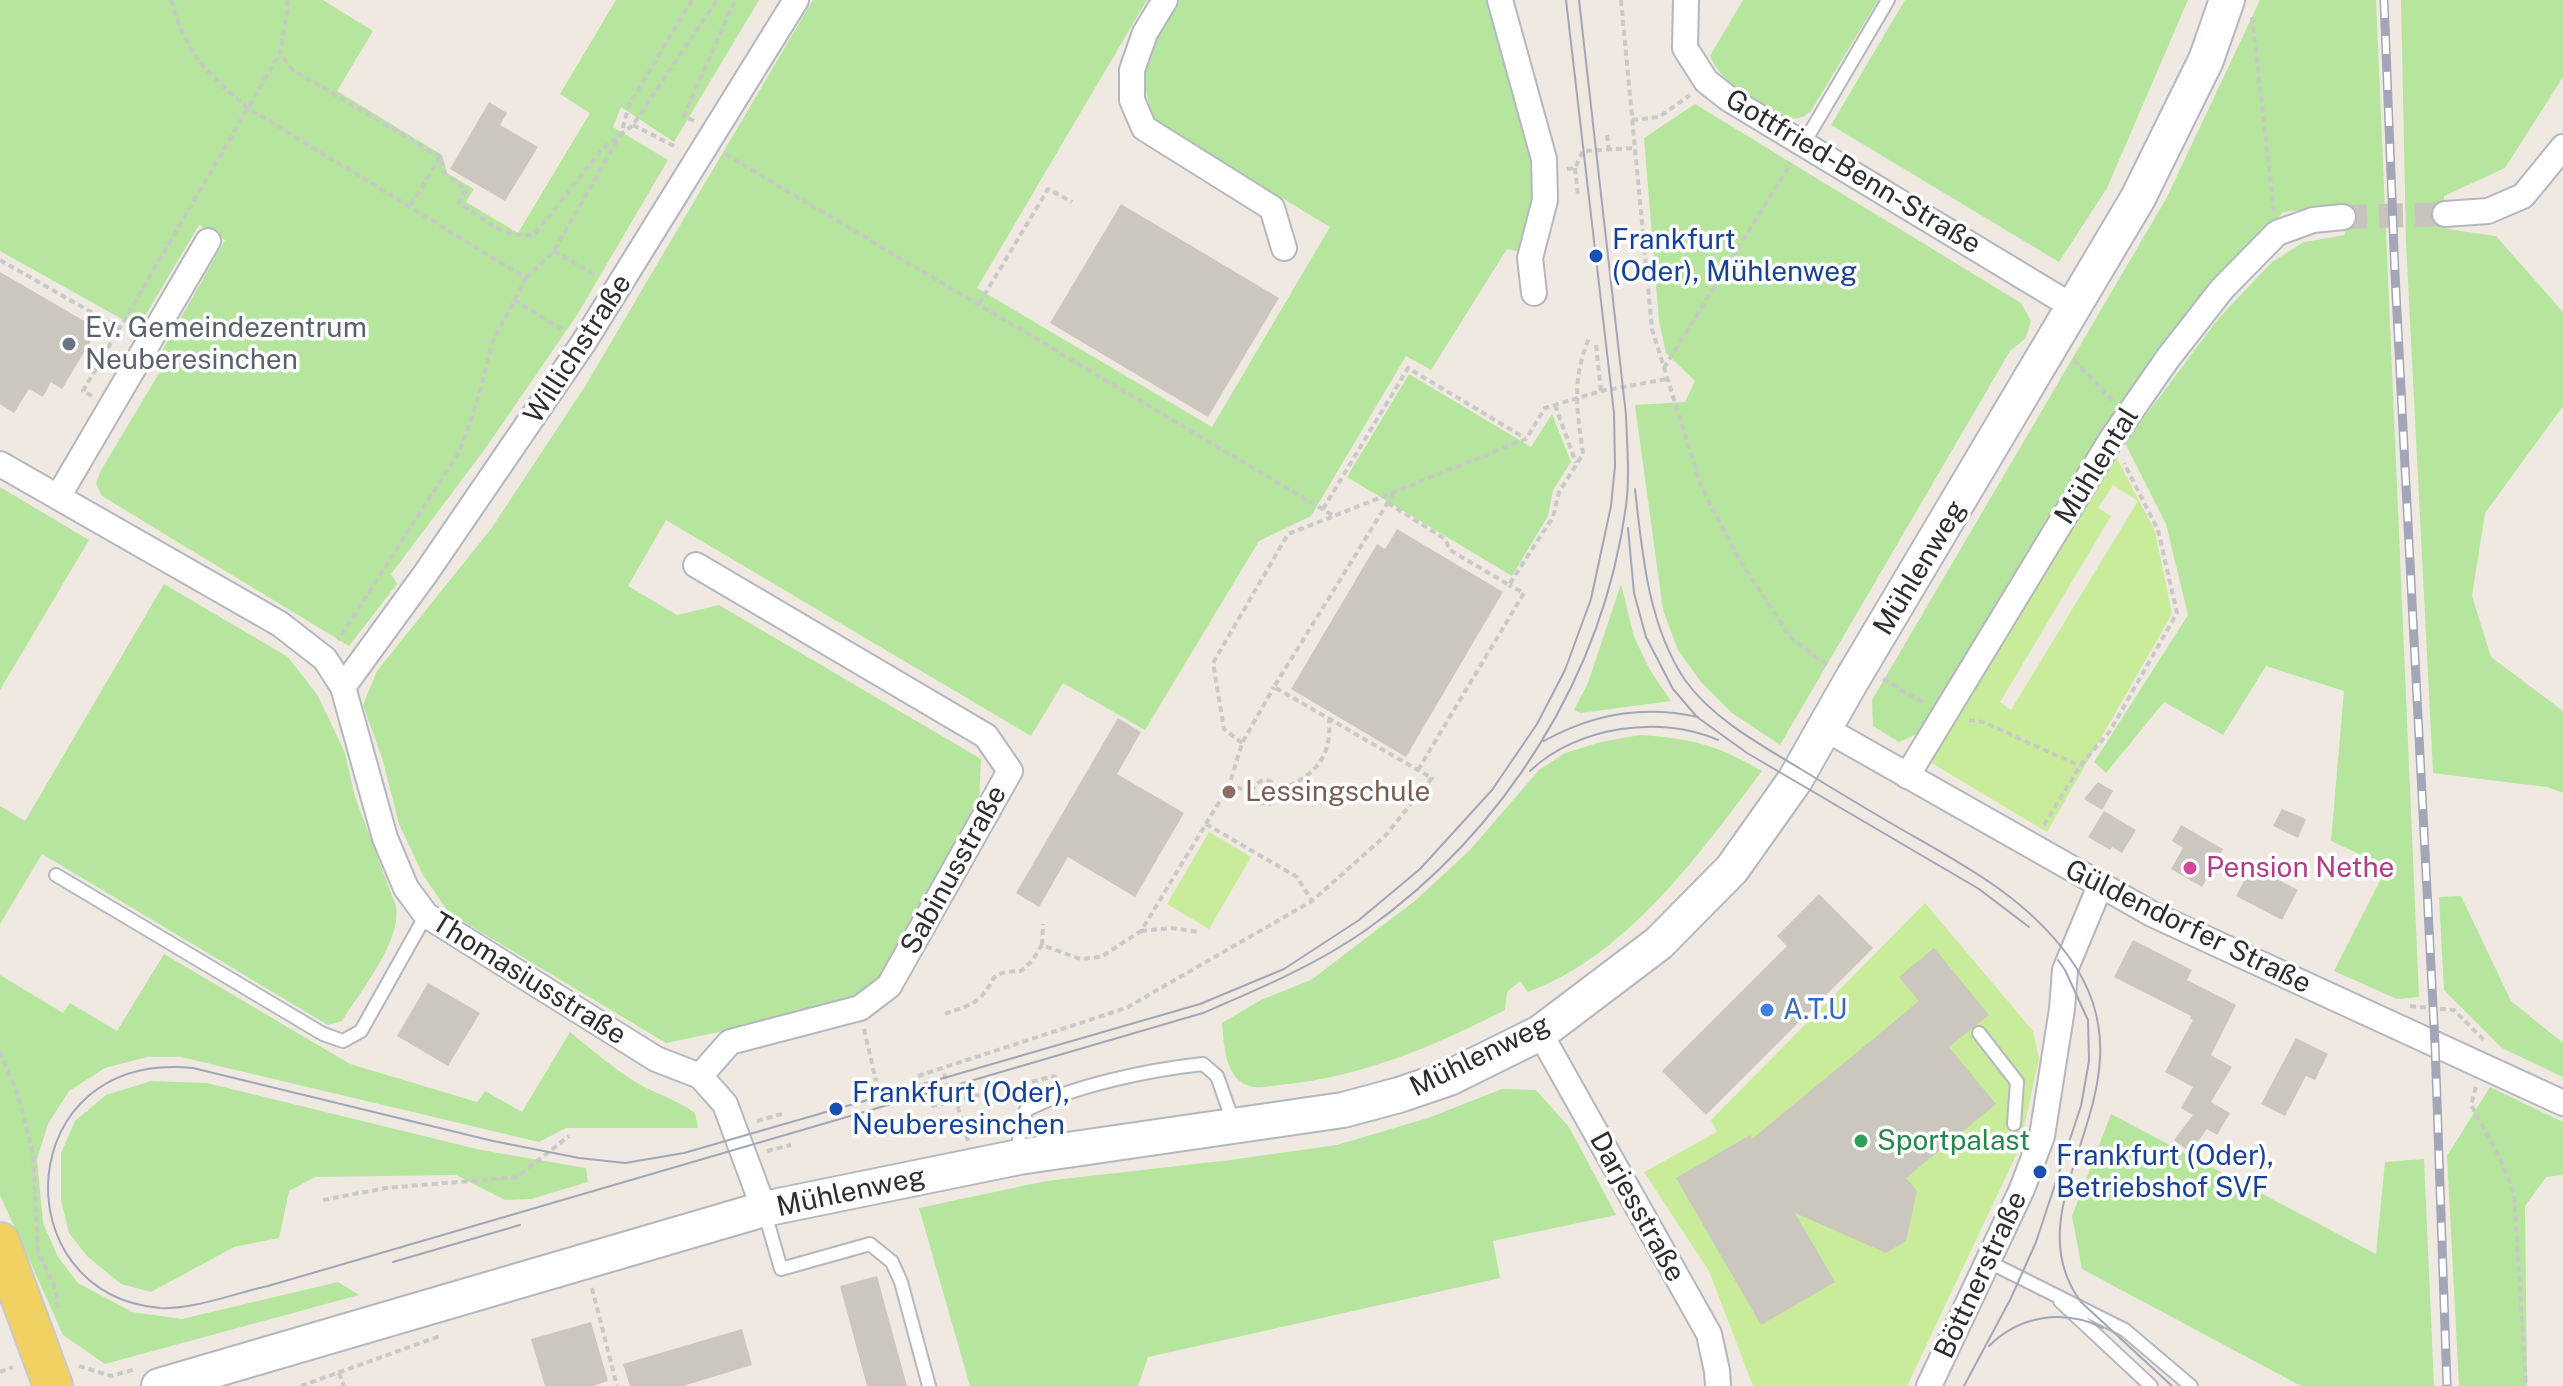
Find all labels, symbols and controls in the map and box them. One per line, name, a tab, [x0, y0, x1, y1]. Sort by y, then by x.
street label: Gottfried-Benn-Straße	[1719, 83, 1987, 261]
place label: Frankfurt (Oder), Mühlenweg	[1612, 223, 1858, 289]
marker: Frankfurt (Oder), Mühlenweg	[1587, 247, 1605, 265]
street label: Willichstraße	[517, 268, 639, 430]
place label: Ev. Gemeindezentrum Neuberesinchen	[85, 311, 367, 377]
marker: Ev. Gemeindezentrum Neuberesinchen	[60, 335, 78, 353]
street label: Mühlental	[2048, 401, 2146, 531]
street label: Mühlenweg	[1867, 494, 1973, 642]
place label: Lessingschule	[1245, 775, 1430, 809]
street label: Sabinusstraße	[894, 780, 1014, 960]
marker: Lessingschule	[1220, 783, 1238, 801]
place label: Pension Nethe	[2206, 851, 2394, 885]
street label: Güldendorfer Straße	[2060, 853, 2316, 1001]
marker: Pension Nethe	[2181, 859, 2199, 877]
street label: Thomasiusstraße	[426, 906, 632, 1052]
place label: A.T.U	[1783, 993, 1847, 1027]
marker: A.T.U	[1758, 1001, 1776, 1019]
street label: Mühlenweg	[1405, 1008, 1555, 1104]
place label: Frankfurt (Oder), Neuberesinchen	[852, 1076, 1070, 1142]
marker: Frankfurt (Oder), Neuberesinchen	[827, 1100, 845, 1118]
place label: Sportpalast	[1877, 1124, 2030, 1158]
street label: Darjesstraße	[1582, 1126, 1692, 1288]
marker: Sportpalast	[1852, 1132, 1870, 1150]
place label: Frankfurt (Oder), Betriebshof SVF	[2056, 1139, 2274, 1205]
street label: Mühlenweg	[773, 1160, 929, 1224]
marker: Frankfurt (Oder), Betriebshof SVF	[2031, 1163, 2049, 1181]
street label: Böttnerstraße	[1928, 1186, 2034, 1364]

